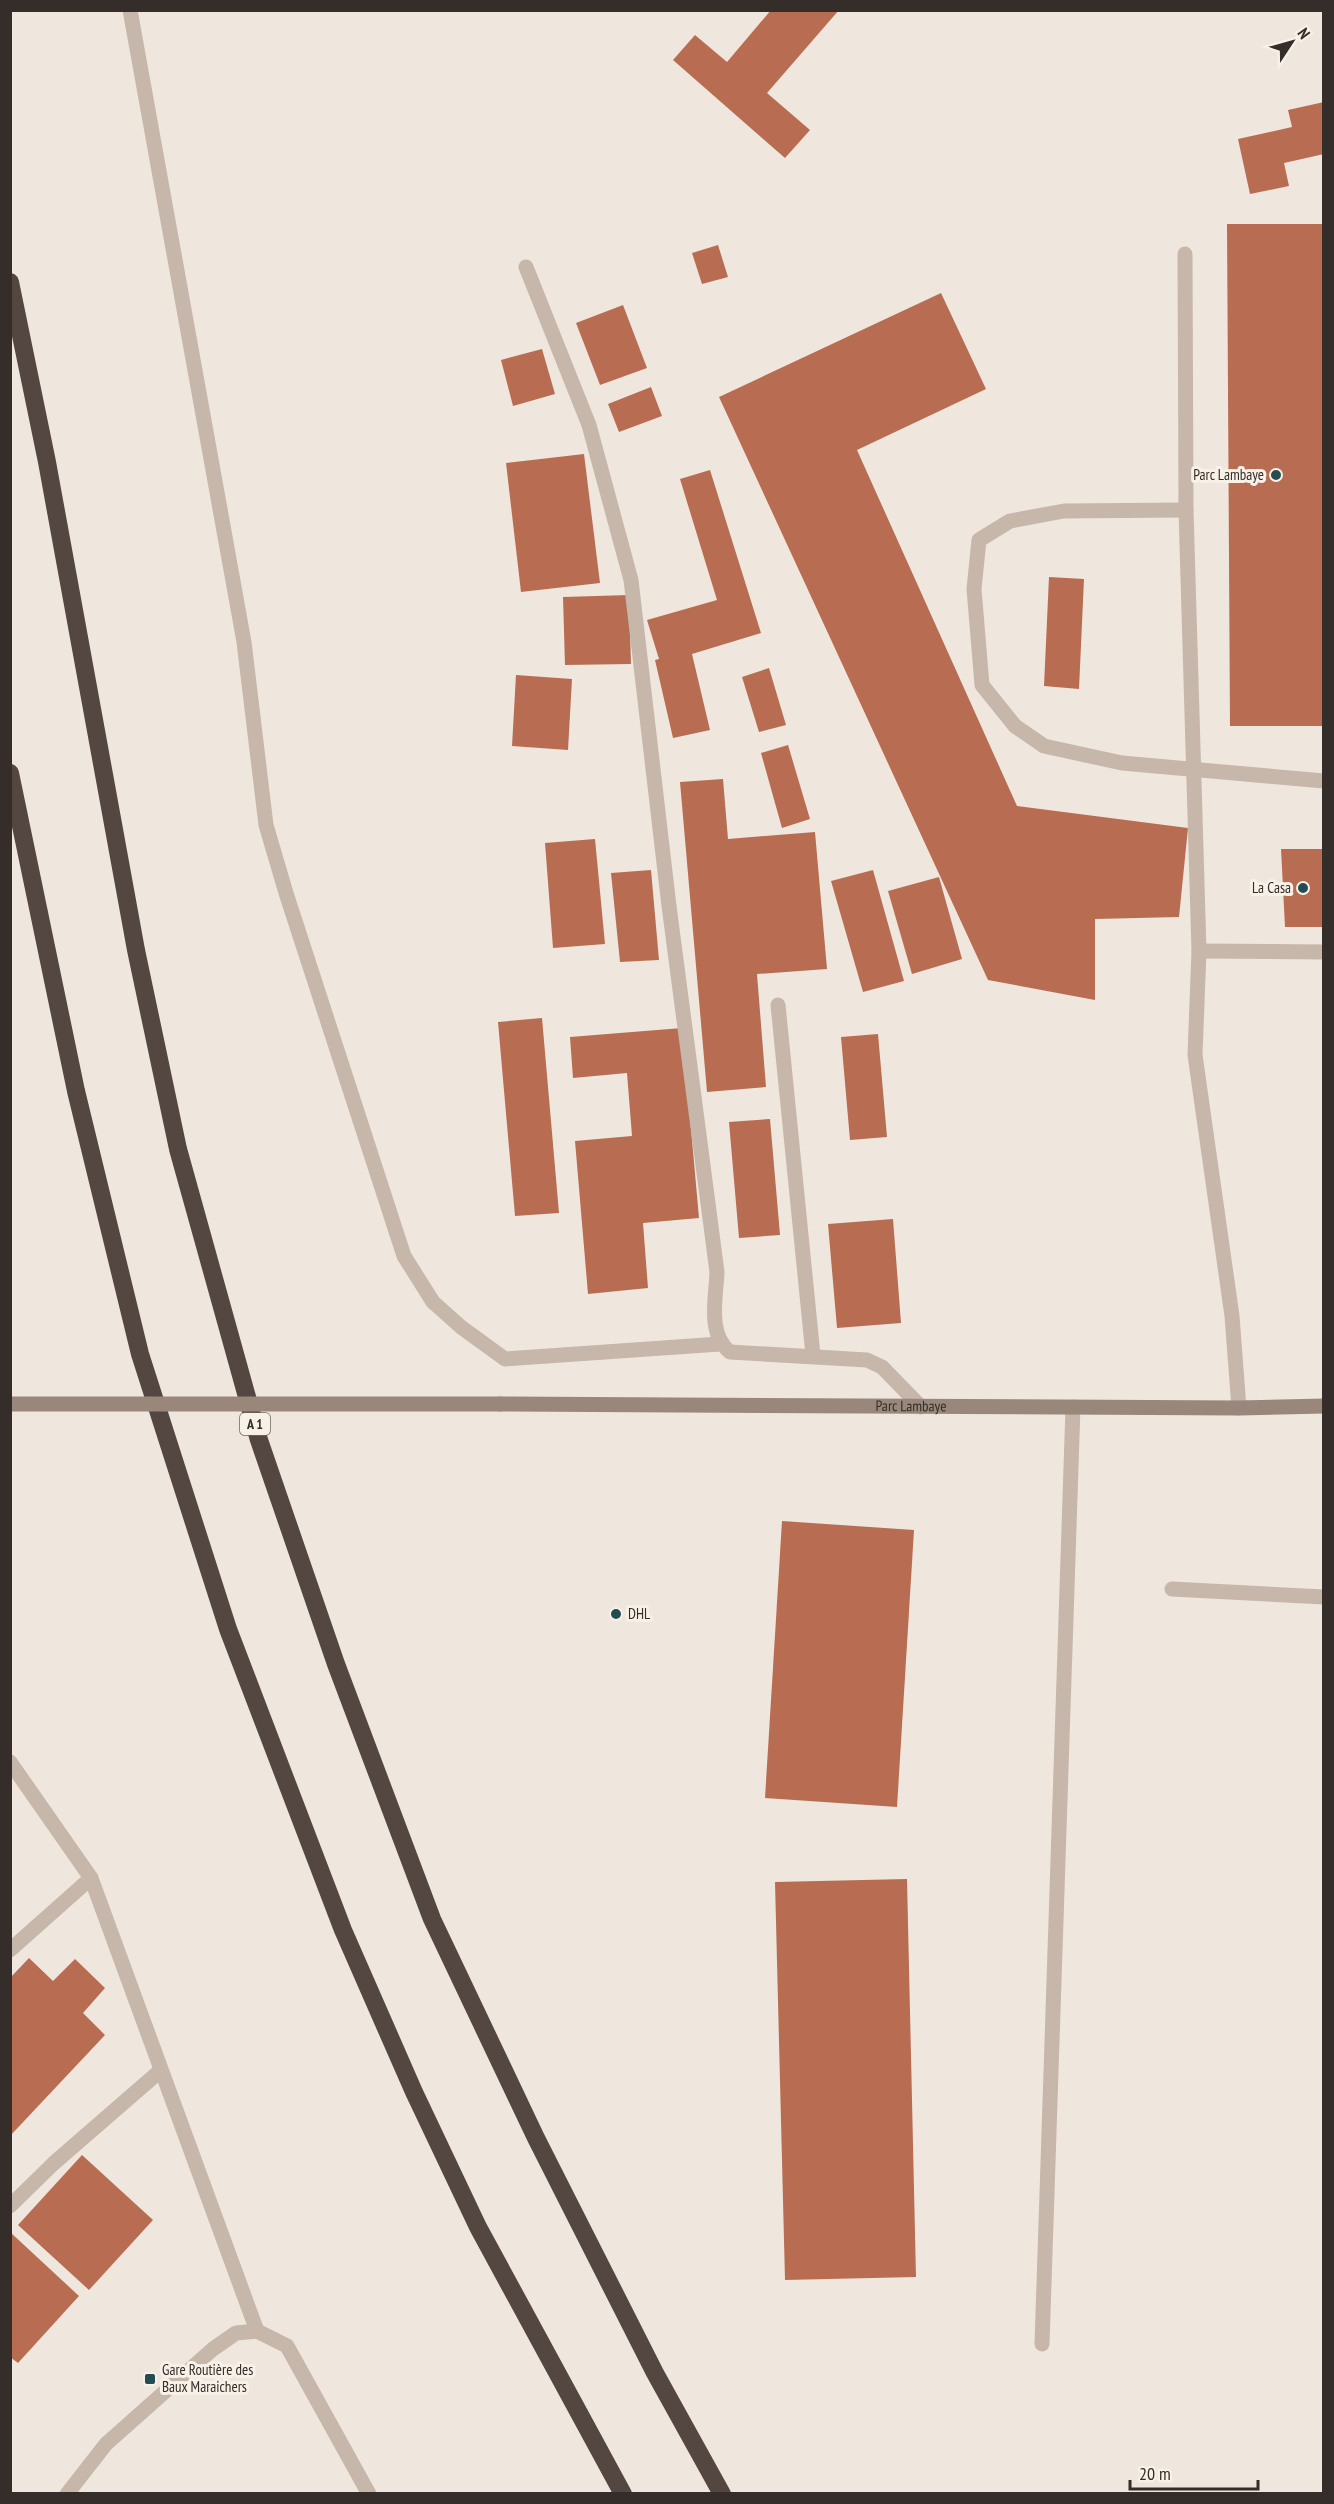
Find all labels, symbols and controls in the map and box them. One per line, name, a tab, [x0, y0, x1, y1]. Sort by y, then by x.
north arrow	[1262, 12, 1322, 72]
text: N	[1294, 24, 1315, 43]
place label: Parc Lambaye	[1193, 465, 1264, 484]
marker: Parc Lambaye	[1269, 468, 1283, 482]
place label: La Casa	[1252, 878, 1291, 897]
marker: La Casa	[1296, 881, 1310, 895]
street label: Parc Lambaye	[875, 1396, 947, 1415]
road number: A 1	[240, 1413, 270, 1435]
place label: DHL	[628, 1604, 651, 1623]
marker: DHL	[609, 1607, 623, 1621]
place label: Gare Routière des Baux Maraichers	[162, 2360, 253, 2396]
marker: Gare Routière des Baux Maraichers	[143, 2372, 157, 2386]
scale bar	[1130, 2453, 1258, 2491]
text: 20 m	[1139, 2462, 1171, 2485]

